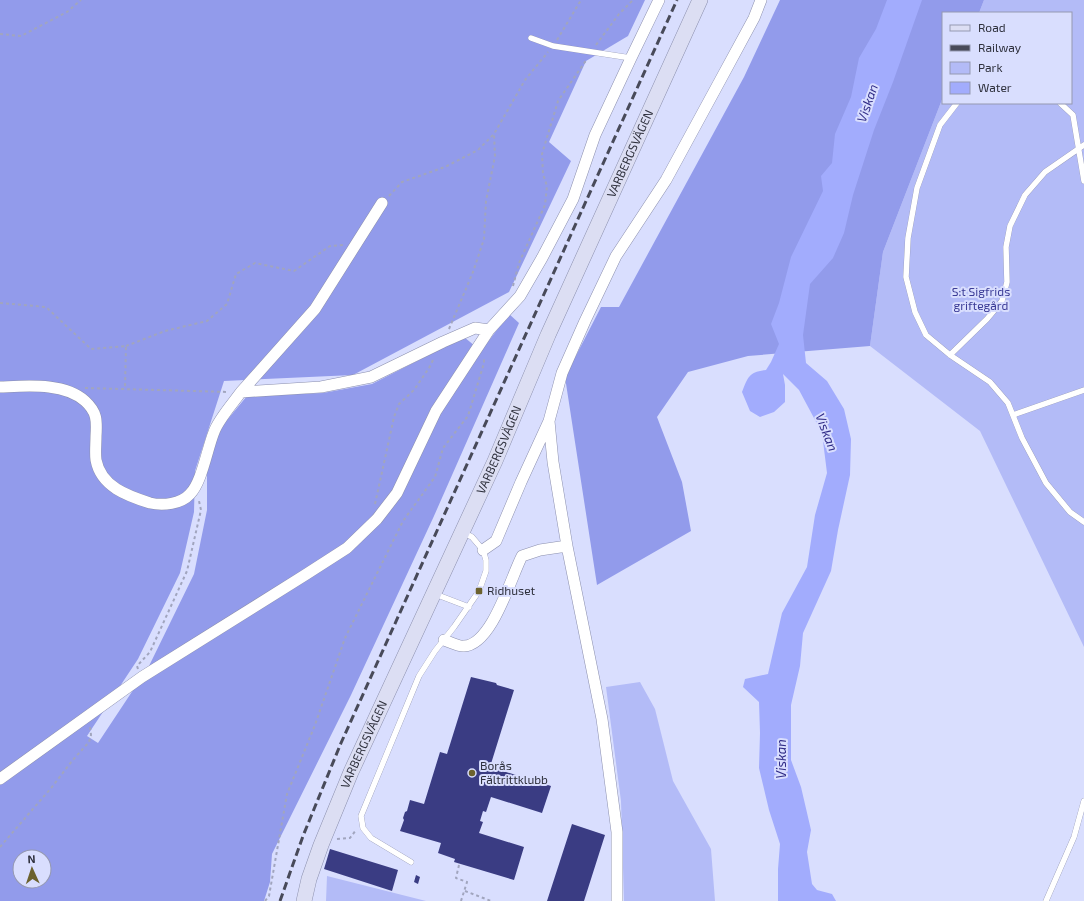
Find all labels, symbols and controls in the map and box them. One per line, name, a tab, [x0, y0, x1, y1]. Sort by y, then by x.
legend	[942, 12, 1072, 104]
text: Road	[978, 20, 1006, 34]
text: Railway	[978, 40, 1022, 54]
text: Park	[978, 60, 1003, 74]
text: Water	[978, 80, 1012, 94]
water label: Viskan	[853, 82, 881, 124]
street label: VARBERGSVÄGEN	[603, 107, 655, 199]
park label: S:t Sigfrids griftegård	[952, 284, 1010, 312]
street label: VARBERGSVÄGEN	[473, 403, 523, 496]
water label: Viskan	[812, 411, 842, 453]
place label: Ridhuset	[487, 583, 536, 597]
marker: Ridhuset	[474, 586, 484, 596]
street label: VARBERGSVÄGEN	[337, 698, 389, 790]
water label: Viskan	[773, 739, 789, 779]
place label: Borås Fältrittklubb	[480, 758, 548, 786]
marker: Borås Fältrittklubb	[467, 768, 477, 778]
north arrow	[12, 849, 52, 889]
text: N	[27, 852, 36, 865]

